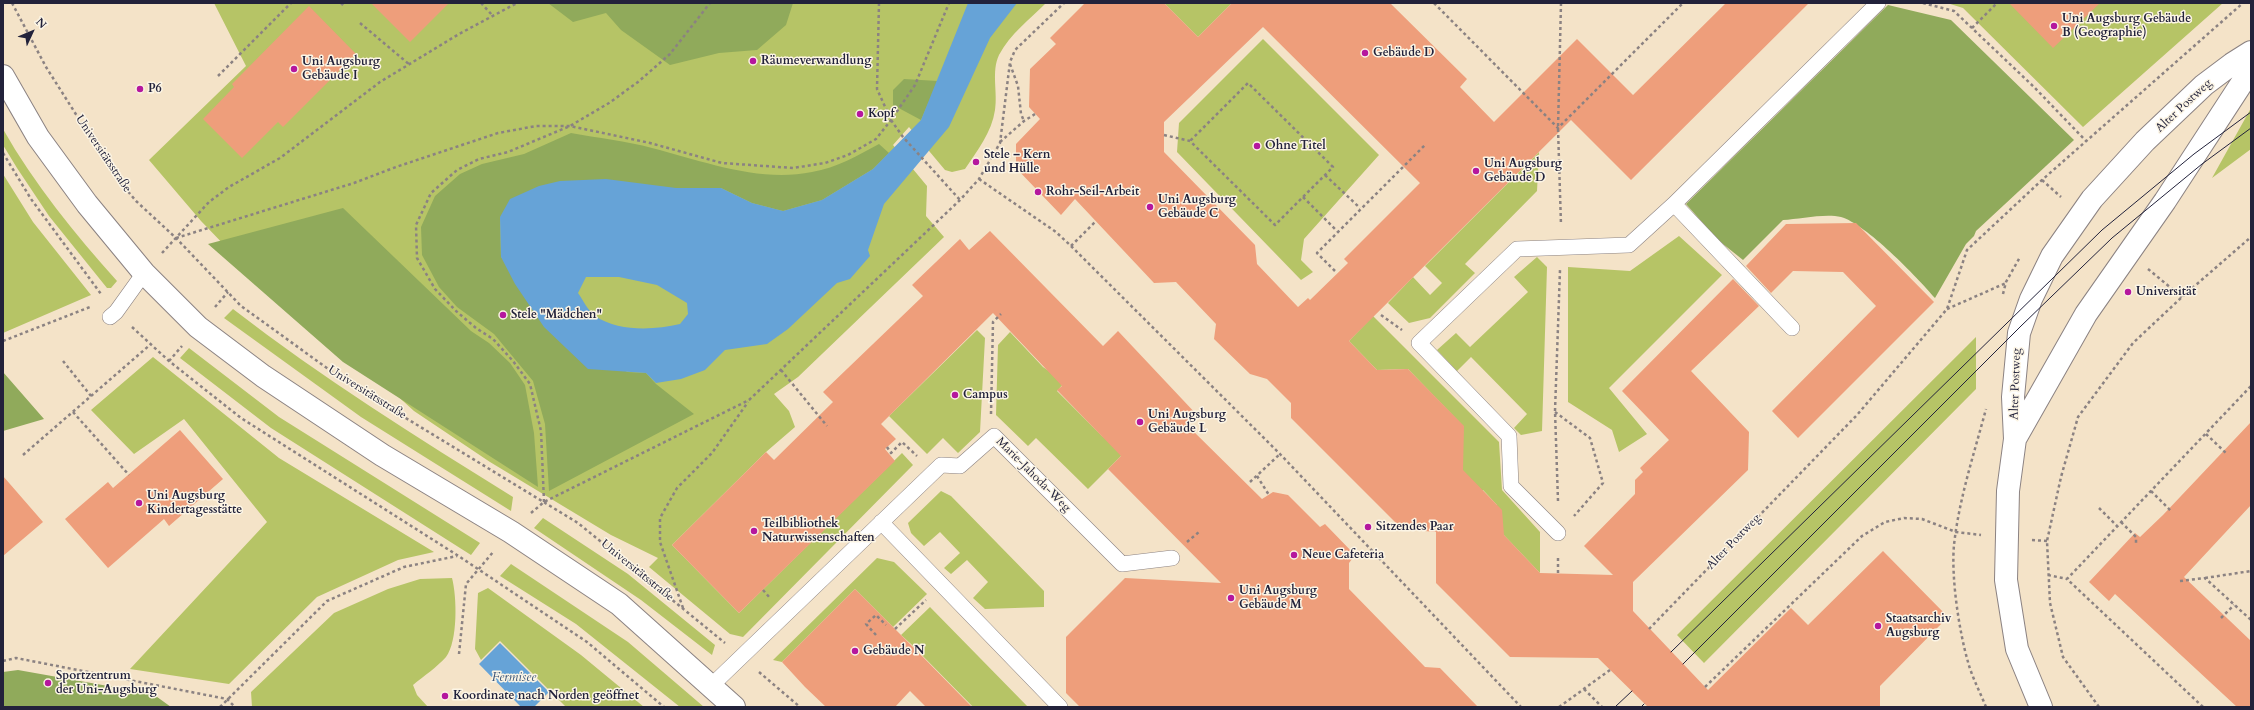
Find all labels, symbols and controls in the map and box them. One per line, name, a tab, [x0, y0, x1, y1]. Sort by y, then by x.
north arrow	[12, 12, 52, 52]
place label: Uni Augsburg Gebäude B (Geographie)	[2062, 12, 2191, 40]
text: N	[32, 15, 50, 32]
marker: Uni Augsburg Gebäude B (Geographie)	[2049, 21, 2059, 31]
place label: Gebäude D	[1373, 46, 1434, 60]
marker: Gebäude D	[1360, 48, 1370, 58]
place label: Räumeverwandlung	[761, 54, 872, 68]
place label: Uni Augsburg Gebäude I	[302, 55, 380, 83]
marker: Räumeverwandlung	[748, 56, 758, 66]
marker: Uni Augsburg Gebäude I	[289, 64, 299, 74]
street label: Alter Postweg	[2153, 76, 2215, 136]
place label: P6	[148, 82, 162, 96]
marker: P6	[135, 84, 145, 94]
place label: Kopf	[868, 107, 895, 121]
marker: Kopf	[855, 109, 865, 119]
street label: Universitätsstraße	[72, 113, 134, 195]
place label: Ohne Titel	[1265, 139, 1326, 153]
marker: Ohne Titel	[1252, 141, 1262, 151]
place label: Stele – Kern und Hülle	[984, 148, 1050, 176]
marker: Stele – Kern und Hülle	[971, 157, 981, 167]
place label: Uni Augsburg Gebäude D	[1484, 157, 1562, 185]
marker: Uni Augsburg Gebäude D	[1471, 166, 1481, 176]
place label: Rohr-Seil-Arbeit	[1046, 185, 1139, 199]
marker: Rohr-Seil-Arbeit	[1033, 187, 1043, 197]
place label: Uni Augsburg Gebäude C	[1158, 193, 1236, 221]
marker: Uni Augsburg Gebäude C	[1145, 202, 1155, 212]
place label: Universität	[2136, 285, 2196, 299]
marker: Universität	[2123, 287, 2133, 297]
place label: Stele "Mädchen"	[511, 308, 602, 322]
marker: Stele "Mädchen"	[498, 310, 508, 320]
street label: Alter Postweg	[2008, 348, 2024, 420]
street label: Universitätsstraße	[325, 363, 409, 423]
place label: Campus	[963, 388, 1008, 402]
marker: Campus	[950, 390, 960, 400]
place label: Uni Augsburg Gebäude L	[1148, 408, 1226, 436]
marker: Uni Augsburg Gebäude L	[1135, 417, 1145, 427]
street label: Marie-Jahoda-Weg	[993, 435, 1073, 515]
place label: Uni Augsburg Kindertagesstätte	[147, 489, 242, 517]
marker: Uni Augsburg Kindertagesstätte	[134, 498, 144, 508]
street label: Alter Postweg	[1704, 511, 1764, 573]
place label: Teilbibliothek Naturwissenschaften	[762, 517, 875, 545]
place label: Sitzendes Paar	[1376, 520, 1454, 534]
marker: Sitzendes Paar	[1363, 522, 1373, 532]
marker: Teilbibliothek Naturwissenschaften	[749, 526, 759, 536]
street label: Universitätsstraße	[597, 537, 677, 605]
place label: Neue Cafeteria	[1302, 548, 1384, 562]
marker: Neue Cafeteria	[1289, 550, 1299, 560]
place label: Uni Augsburg Gebäude M	[1239, 584, 1317, 612]
marker: Uni Augsburg Gebäude M	[1226, 593, 1236, 603]
place label: Staatsarchiv Augsburg	[1886, 612, 1951, 640]
marker: Staatsarchiv Augsburg	[1873, 621, 1883, 631]
place label: Gebäude N	[863, 644, 925, 658]
marker: Gebäude N	[850, 646, 860, 656]
place label: Sportzentrum der Uni-Augsburg	[56, 669, 157, 697]
water label: Fermisee	[492, 670, 536, 686]
marker: Sportzentrum der Uni-Augsburg	[43, 678, 53, 688]
place label: Koordinate nach Norden geöffnet	[453, 689, 639, 703]
marker: Koordinate nach Norden geöffnet	[440, 691, 450, 701]

